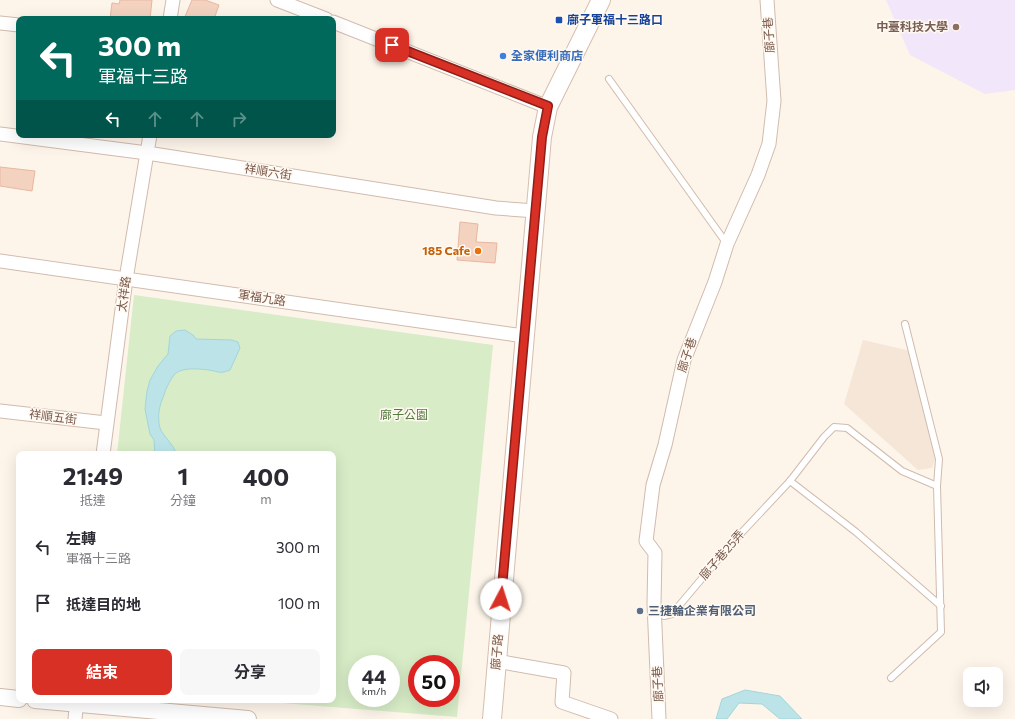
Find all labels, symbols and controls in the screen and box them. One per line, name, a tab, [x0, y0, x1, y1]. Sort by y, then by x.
place label: 廍子軍福十三路口	[567, 12, 663, 26]
marker: 廍子軍福十三路口	[554, 15, 564, 25]
street label: 廍子巷	[760, 17, 776, 54]
place label: 中臺科技大學	[876, 19, 948, 33]
marker: 中臺科技大學	[951, 22, 961, 32]
text: 300 m	[98, 28, 181, 62]
pin	[375, 28, 409, 62]
icon: left	[32, 32, 84, 84]
icon: arrive	[381, 34, 403, 56]
place label: 全家便利商店	[511, 48, 583, 62]
marker: 全家便利商店	[498, 51, 508, 61]
text: 軍福十三路	[98, 65, 188, 87]
icon: left	[102, 108, 124, 130]
icon: ahead	[144, 108, 166, 130]
icon: ahead	[186, 108, 208, 130]
icon: right	[228, 108, 250, 130]
street label: 祥順六街	[243, 160, 293, 182]
place label: 185 Cafe	[422, 243, 470, 257]
marker: 185 Cafe	[473, 246, 483, 256]
street label: 太祥路	[114, 275, 132, 313]
street label: 軍福九路	[237, 287, 287, 307]
street label: 廍子巷	[674, 335, 698, 374]
street label: 祥順五街	[28, 406, 78, 426]
park label: 廍子公園	[380, 407, 428, 421]
text: 21:49	[63, 461, 123, 490]
text: 1	[177, 461, 188, 490]
text: 400	[243, 462, 289, 491]
text: m	[260, 491, 272, 507]
text: 抵達	[80, 492, 106, 508]
text: 分鐘	[170, 492, 196, 508]
street label: 廍子巷25弄	[696, 527, 747, 582]
text: 左轉	[66, 529, 96, 547]
icon: left	[32, 536, 54, 558]
text: 300 m	[276, 538, 320, 556]
text: 軍福十三路	[66, 550, 131, 566]
position arrow	[480, 578, 522, 620]
icon: arrive	[32, 592, 54, 614]
text: 100 m	[278, 594, 320, 612]
text: 抵達目的地	[66, 595, 141, 613]
place label: 三捷輪企業有限公司	[648, 603, 756, 617]
marker: 三捷輪企業有限公司	[635, 606, 645, 616]
street label: 廍子路	[487, 633, 505, 670]
button: 結束	[32, 649, 172, 695]
button: 分享	[180, 649, 320, 695]
speed limit sign: 50	[408, 655, 460, 707]
text: 44	[362, 664, 386, 688]
street label: 廍子巷	[649, 666, 665, 702]
map controls	[963, 667, 1003, 707]
button: sound	[963, 667, 1003, 707]
text: km/h	[362, 685, 386, 697]

